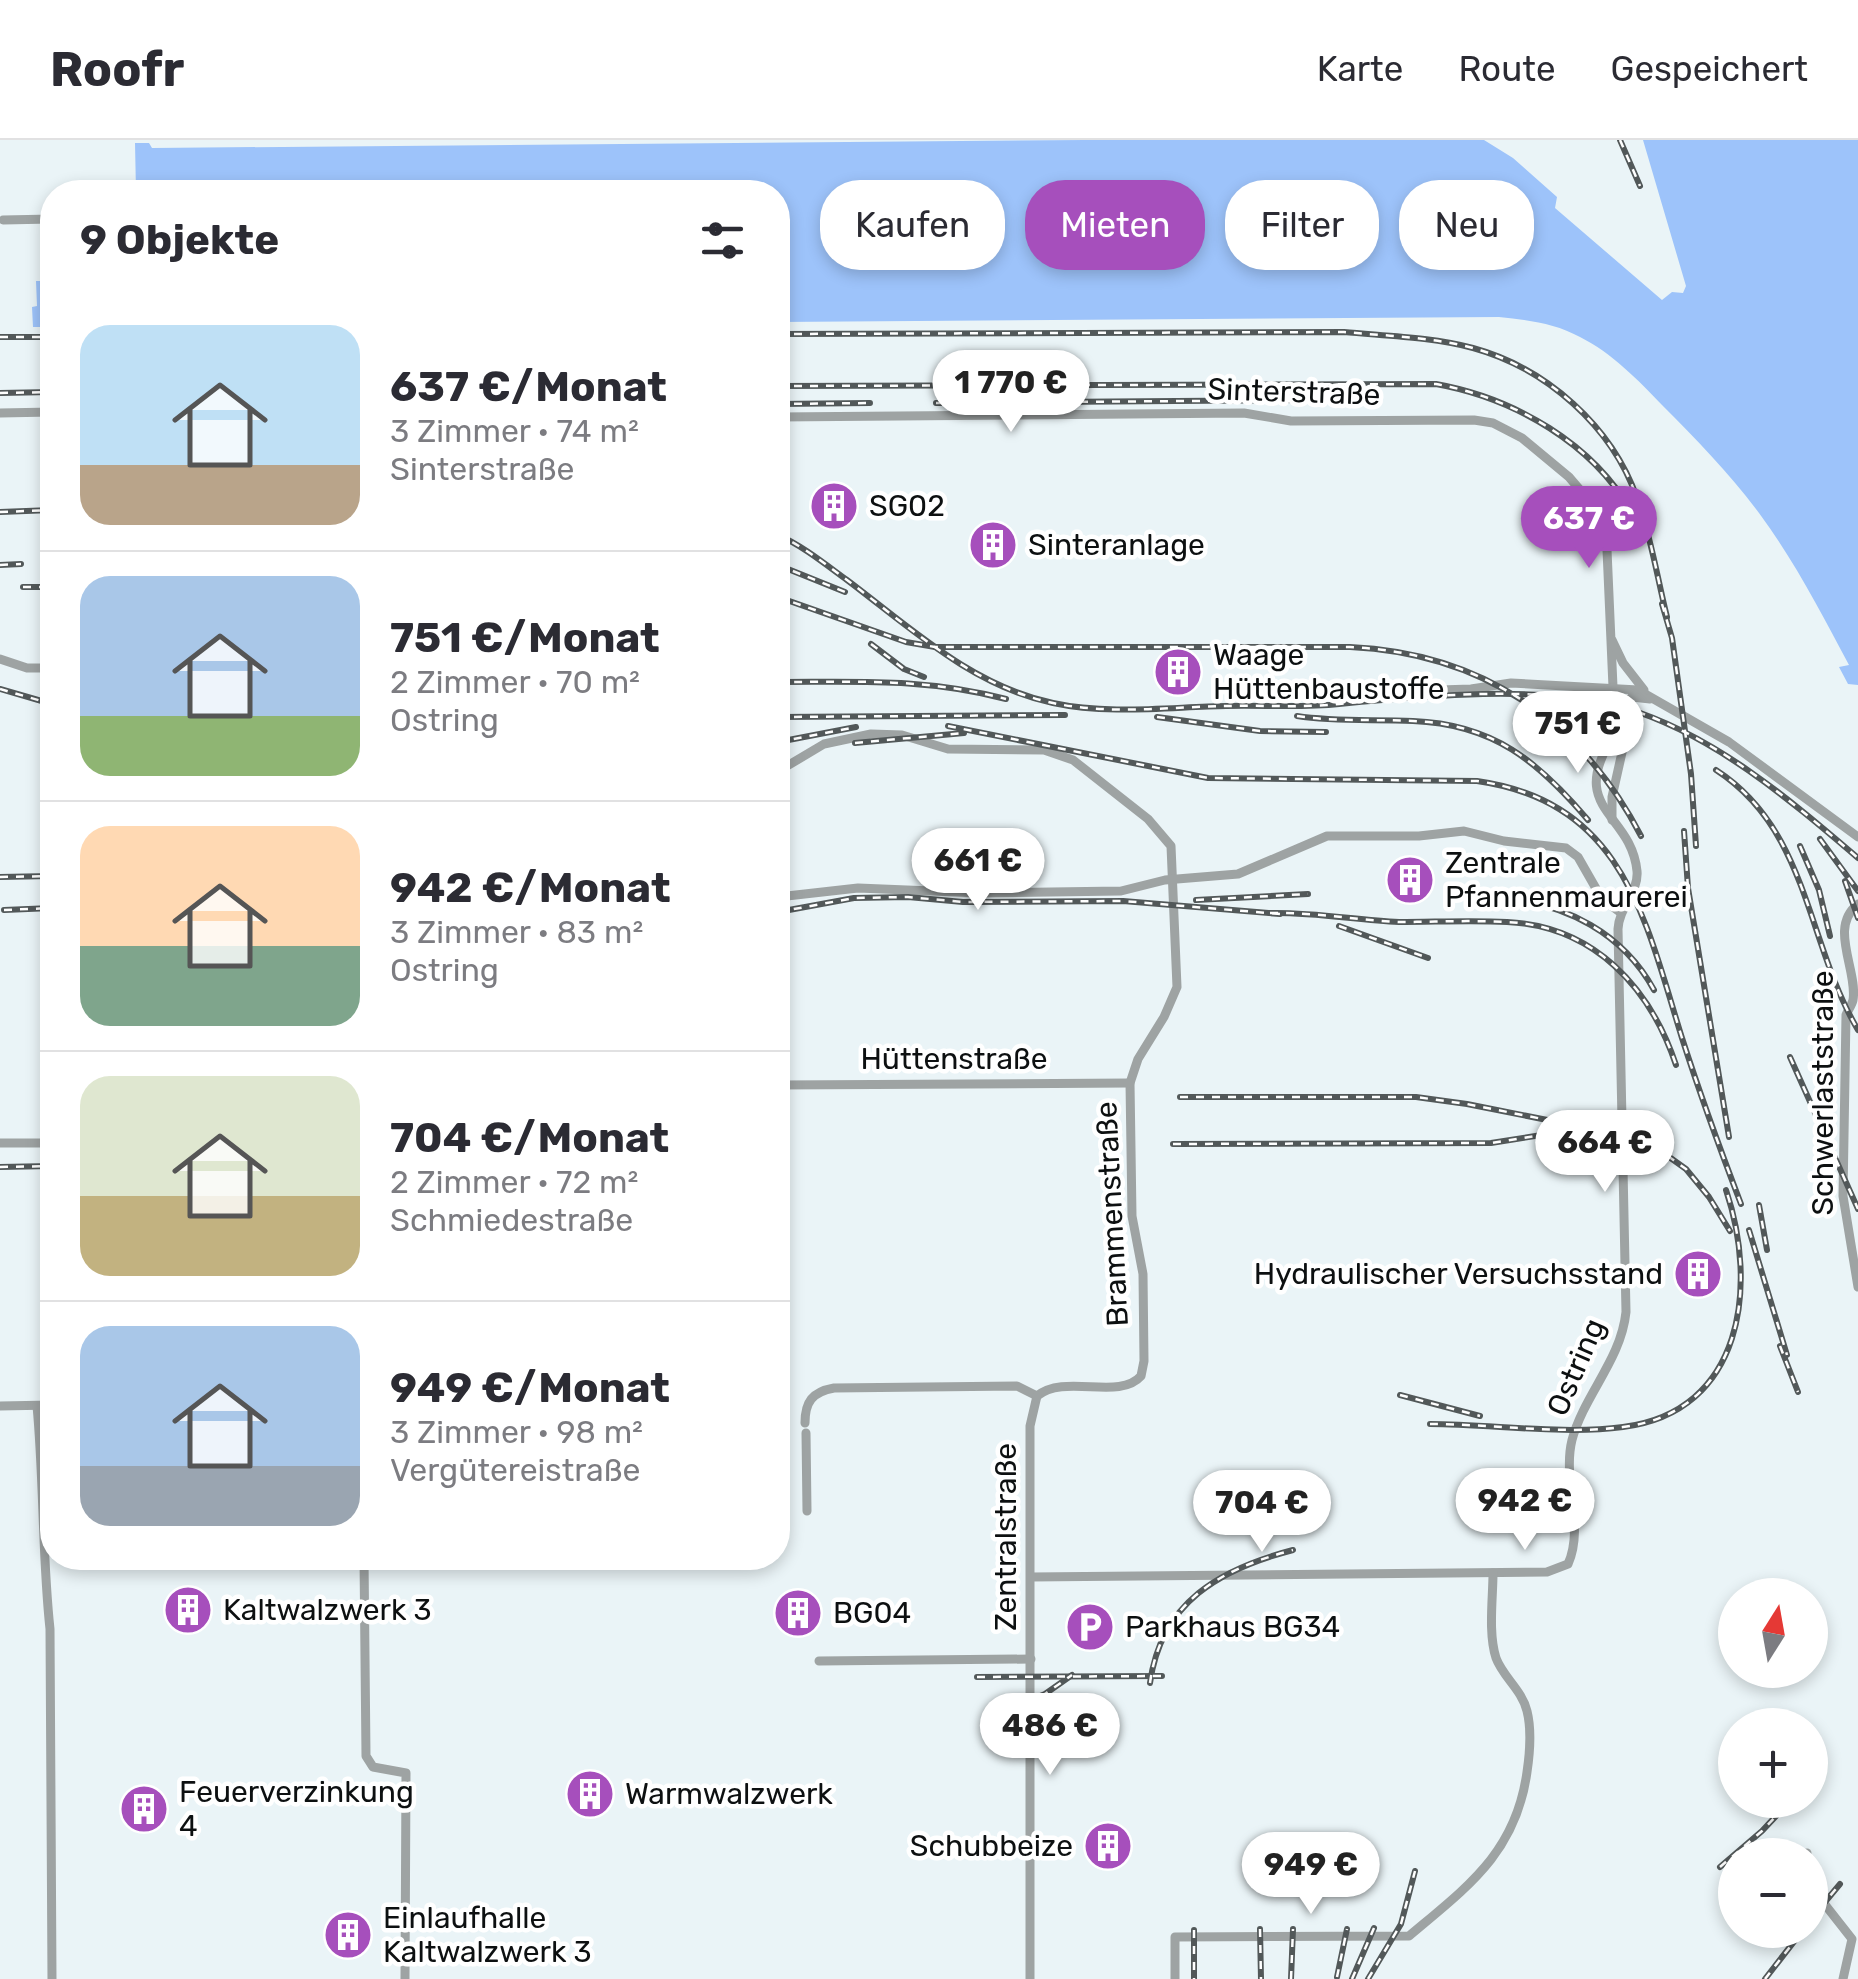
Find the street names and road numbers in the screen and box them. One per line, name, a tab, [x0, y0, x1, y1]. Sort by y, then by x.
street label: Sinterstraße	[1207, 371, 1381, 413]
street label: Schwerlaststraße	[1805, 970, 1841, 1216]
street label: Hüttenstraße	[860, 1041, 1048, 1077]
street label: Brammenstraße	[1088, 1101, 1136, 1327]
street label: Ostring	[1539, 1313, 1613, 1421]
street label: Zentralstraße	[988, 1443, 1024, 1631]

